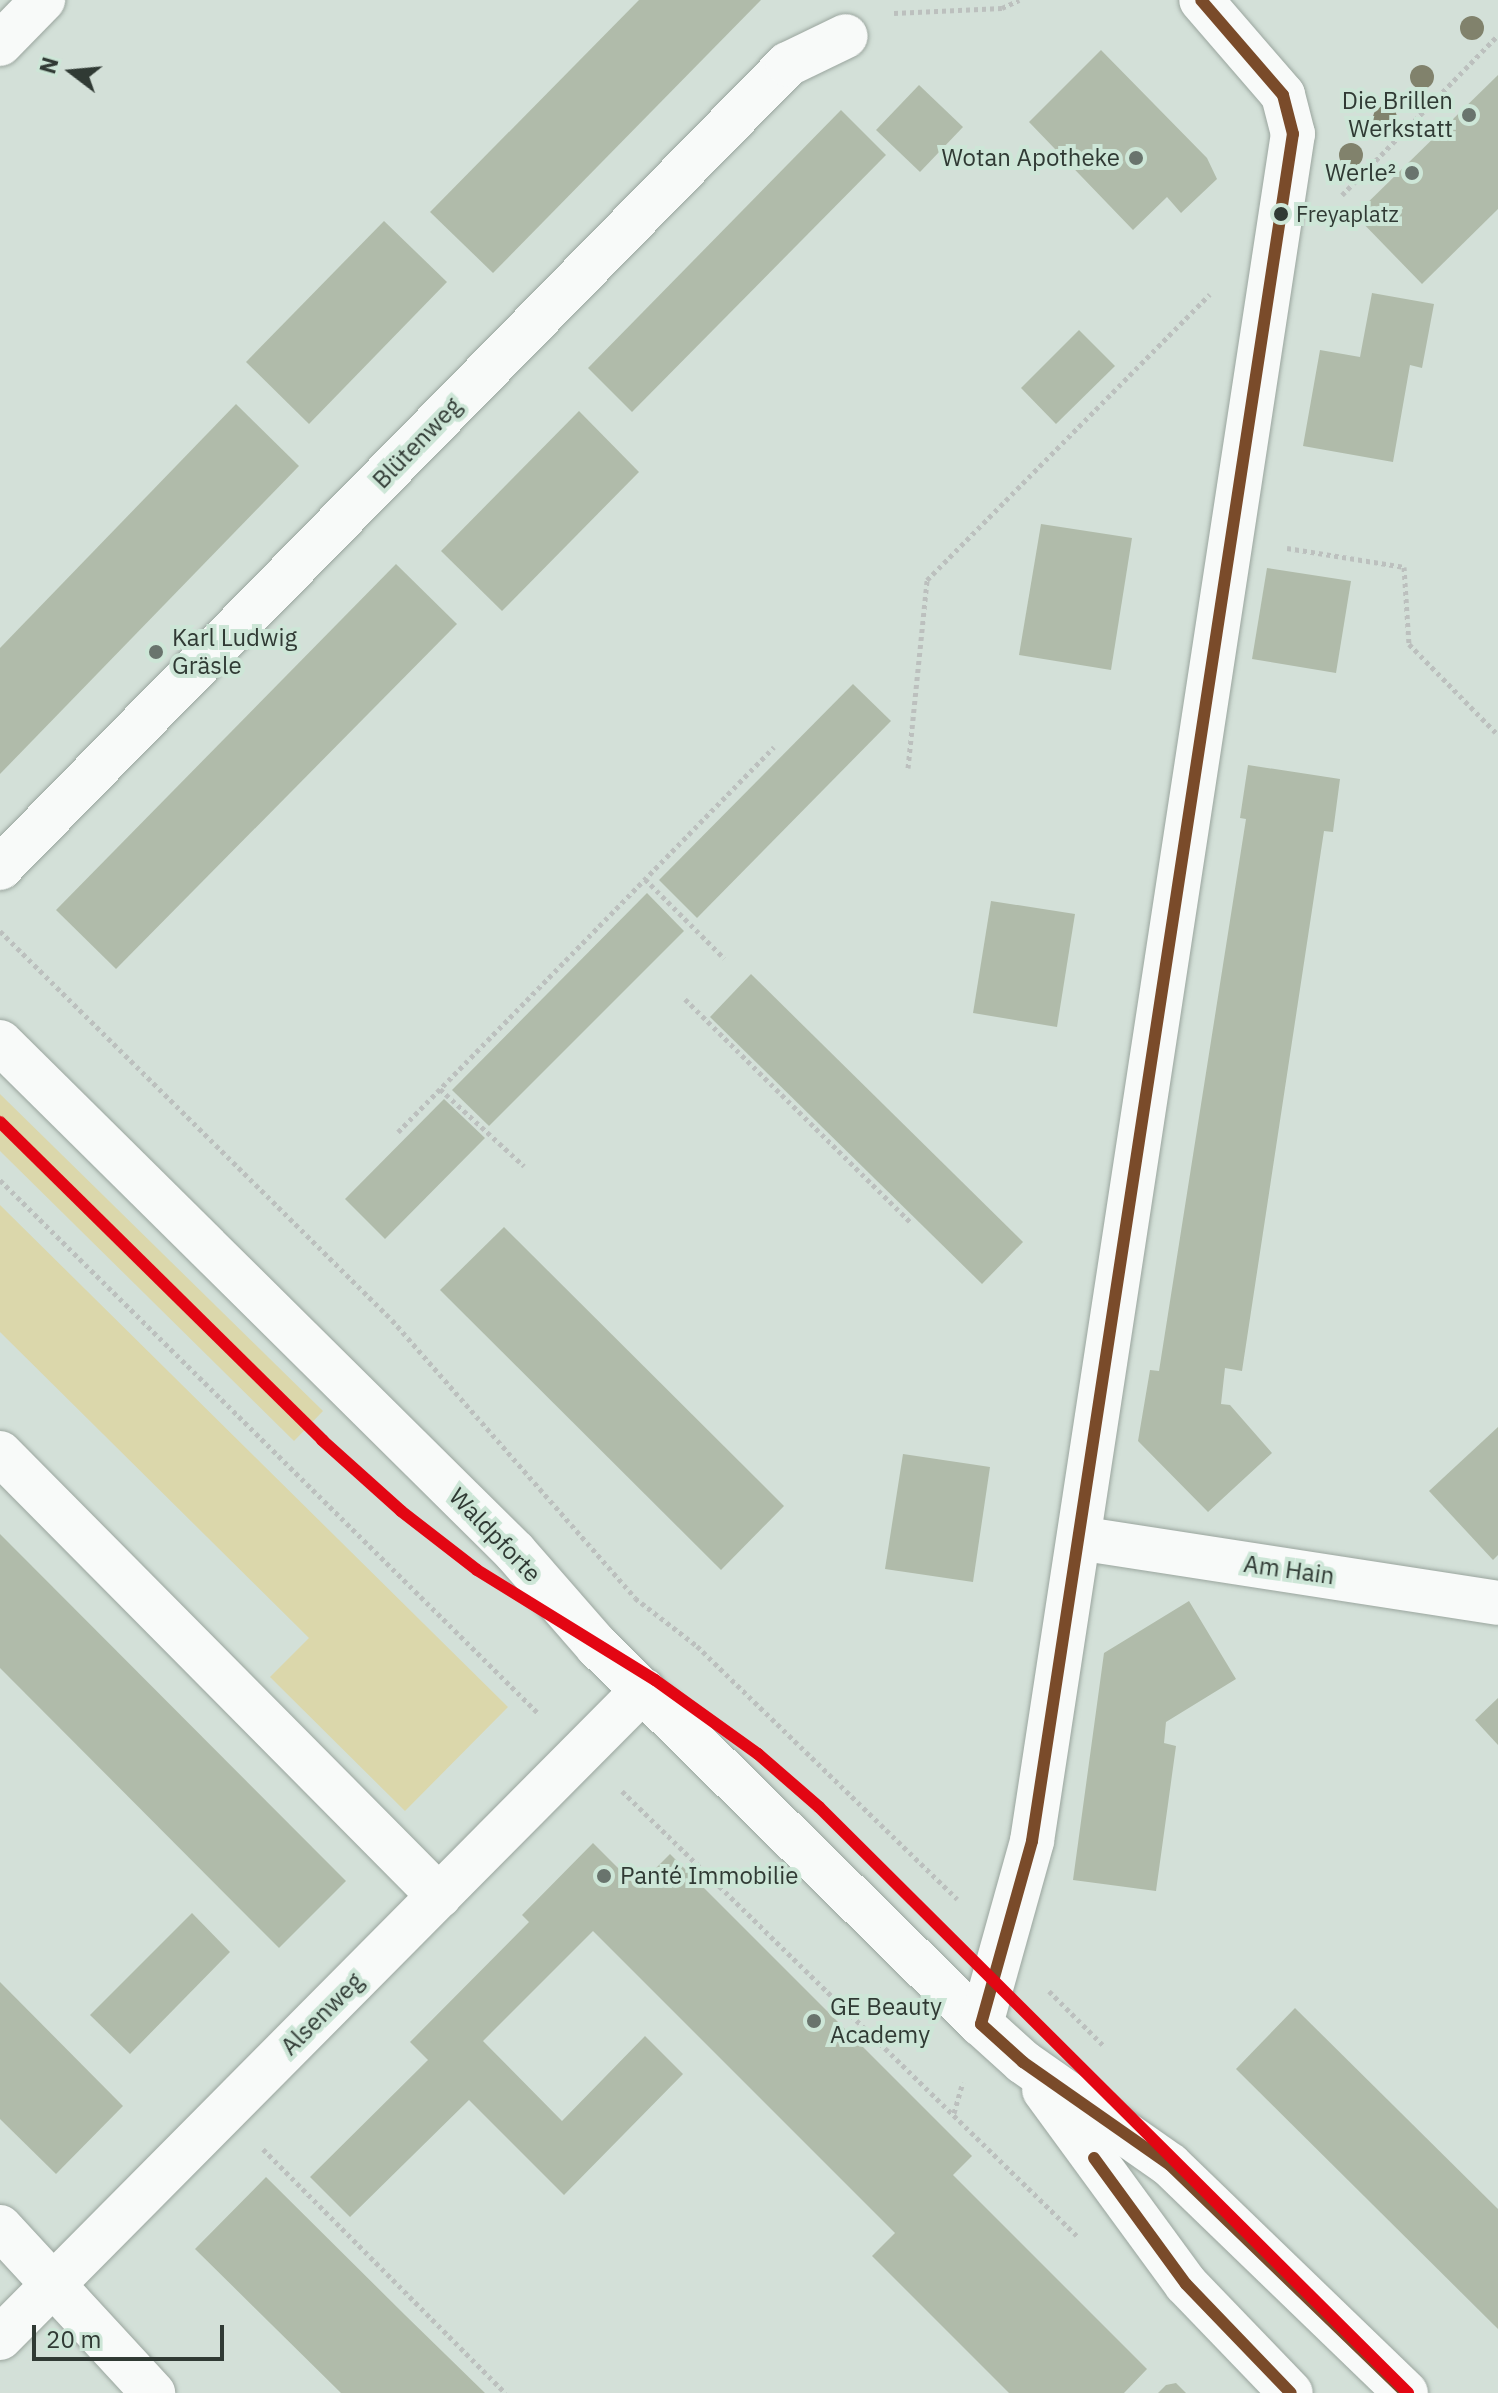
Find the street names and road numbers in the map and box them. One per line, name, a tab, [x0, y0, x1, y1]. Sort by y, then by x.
street label: Blütenweg	[367, 392, 467, 494]
street label: Waldpforte	[443, 1482, 547, 1588]
street label: Am Hain	[1242, 1549, 1336, 1591]
street label: Alsenweg	[275, 1967, 369, 2061]

